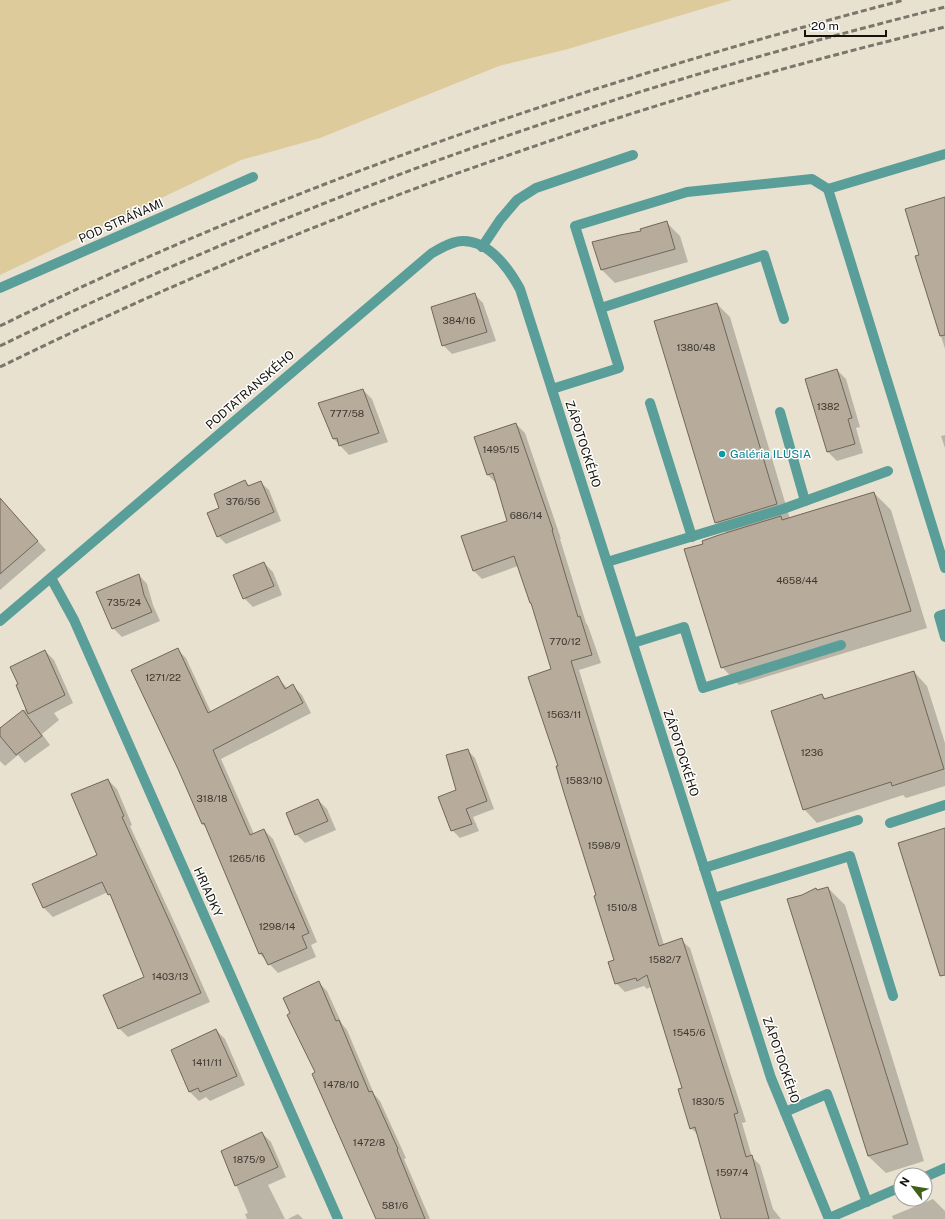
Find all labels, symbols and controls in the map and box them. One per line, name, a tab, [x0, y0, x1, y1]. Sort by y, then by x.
scale bar	[805, 12, 886, 38]
text: 20 m	[811, 19, 839, 33]
street label: POD STRÁŇAMI	[77, 196, 165, 246]
house number: 384/16	[443, 314, 475, 326]
house number: 1380/48	[676, 341, 716, 353]
street label: PODTATRANSKÉHO	[203, 348, 297, 432]
street label: ZÁPOTOCKÉHO	[562, 399, 604, 489]
house number: 1382	[817, 400, 839, 412]
house number: 777/58	[330, 407, 364, 419]
house number: 1495/15	[483, 443, 520, 455]
place label: Galéria ILUSIA	[730, 447, 812, 461]
marker: Galéria ILUSIA	[717, 449, 727, 459]
house number: 376/56	[226, 495, 260, 507]
house number: 686/14	[510, 509, 542, 521]
house number: 4658/44	[776, 574, 818, 586]
house number: 735/24	[107, 596, 141, 608]
house number: 770/12	[549, 635, 581, 647]
house number: 1271/22	[145, 671, 181, 683]
house number: 1563/11	[547, 708, 581, 720]
street label: ZÁPOTOCKÉHO	[660, 708, 702, 798]
house number: 1236	[801, 746, 823, 758]
house number: 1583/10	[566, 774, 602, 786]
house number: 318/18	[197, 792, 227, 804]
house number: 1598/9	[588, 839, 620, 851]
house number: 1265/16	[229, 852, 265, 864]
street label: HRIADKY	[191, 865, 225, 920]
house number: 1510/8	[607, 901, 637, 913]
house number: 1298/14	[259, 920, 295, 932]
house number: 1582/7	[649, 953, 681, 965]
house number: 1403/13	[152, 970, 188, 982]
street label: ZÁPOTOCKÉHO	[760, 1015, 802, 1105]
house number: 1545/6	[673, 1026, 705, 1038]
house number: 1411/11	[192, 1056, 222, 1068]
house number: 1478/10	[323, 1078, 359, 1090]
house number: 1830/5	[692, 1095, 724, 1107]
house number: 1472/8	[353, 1136, 385, 1148]
house number: 1875/9	[233, 1153, 265, 1165]
house number: 1597/4	[716, 1166, 748, 1178]
north arrow	[893, 1167, 933, 1207]
text: N	[897, 1175, 912, 1189]
house number: 581/6	[382, 1199, 408, 1211]

